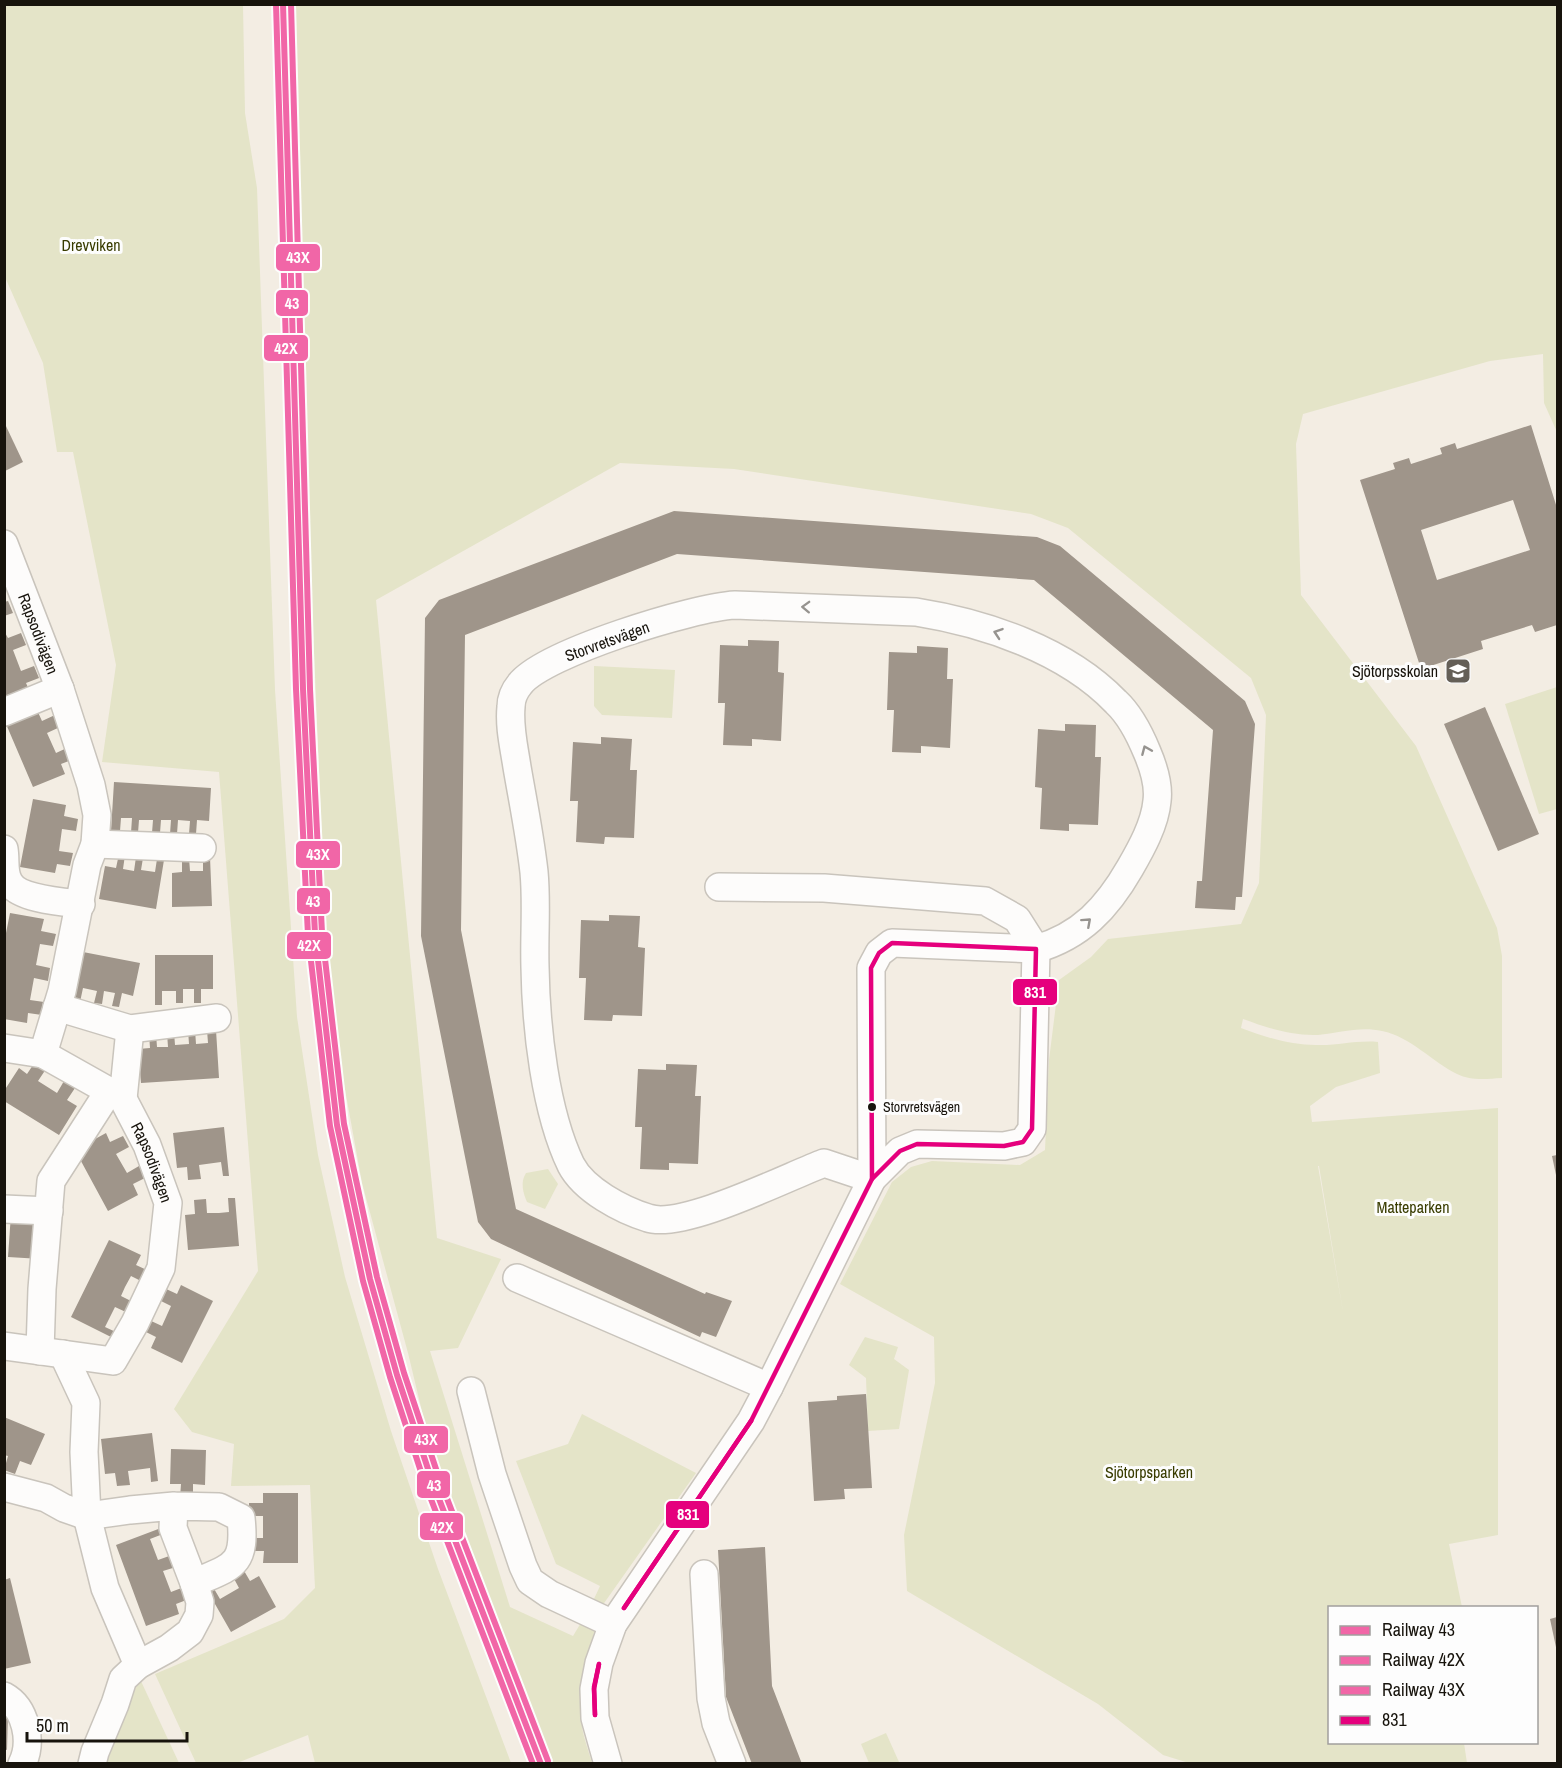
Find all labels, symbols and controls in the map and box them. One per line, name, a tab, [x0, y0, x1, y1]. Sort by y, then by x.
park label: Drevviken	[61, 234, 121, 256]
line badge: 43X	[275, 243, 321, 272]
text: 43X	[286, 246, 310, 268]
line badge: 43	[275, 289, 309, 317]
text: 43	[285, 292, 299, 314]
line badge: 42X	[263, 334, 309, 362]
text: 42X	[274, 337, 298, 359]
street label: Rapsodivägen	[13, 590, 64, 677]
one-way arrow	[801, 601, 810, 613]
street label: Storvretsvägen	[562, 616, 652, 666]
one-way arrow	[993, 628, 1004, 641]
school or university icon: Sjötorpsskolan	[1443, 656, 1473, 686]
place label: Sjötorpsskolan	[1352, 660, 1438, 682]
one-way arrow	[1141, 745, 1153, 756]
line badge: 43X	[295, 840, 341, 869]
text: 43X	[306, 843, 330, 865]
line badge: 43	[296, 887, 331, 915]
text: 43	[306, 890, 320, 912]
one-way arrow	[1080, 918, 1091, 929]
line badge: 42X	[286, 931, 332, 960]
text: 42X	[297, 934, 321, 956]
line badge: 831	[1012, 978, 1058, 1006]
text: 831	[1024, 981, 1047, 1003]
place label: Storvretsvägen	[883, 1098, 960, 1116]
marker: Storvretsvägen	[866, 1101, 878, 1113]
street label: Rapsodivägen	[126, 1118, 178, 1205]
park label: Matteparken	[1377, 1196, 1449, 1218]
line badge: 43X	[403, 1425, 449, 1454]
text: 43X	[414, 1428, 438, 1450]
park label: Sjötorpsparken	[1105, 1461, 1193, 1483]
line badge: 43	[416, 1470, 451, 1499]
text: 43	[427, 1474, 441, 1496]
line badge: 831	[665, 1500, 710, 1529]
text: 831	[677, 1503, 700, 1525]
line badge: 42X	[419, 1512, 464, 1541]
text: 42X	[430, 1516, 454, 1538]
legend	[1328, 1606, 1538, 1744]
text: Railway 43	[1382, 1617, 1455, 1642]
text: Railway 42X	[1382, 1647, 1465, 1672]
text: Railway 43X	[1382, 1677, 1465, 1702]
scale bar	[27, 1705, 188, 1743]
text: 831	[1382, 1707, 1407, 1732]
text: 50 m	[36, 1713, 69, 1738]

